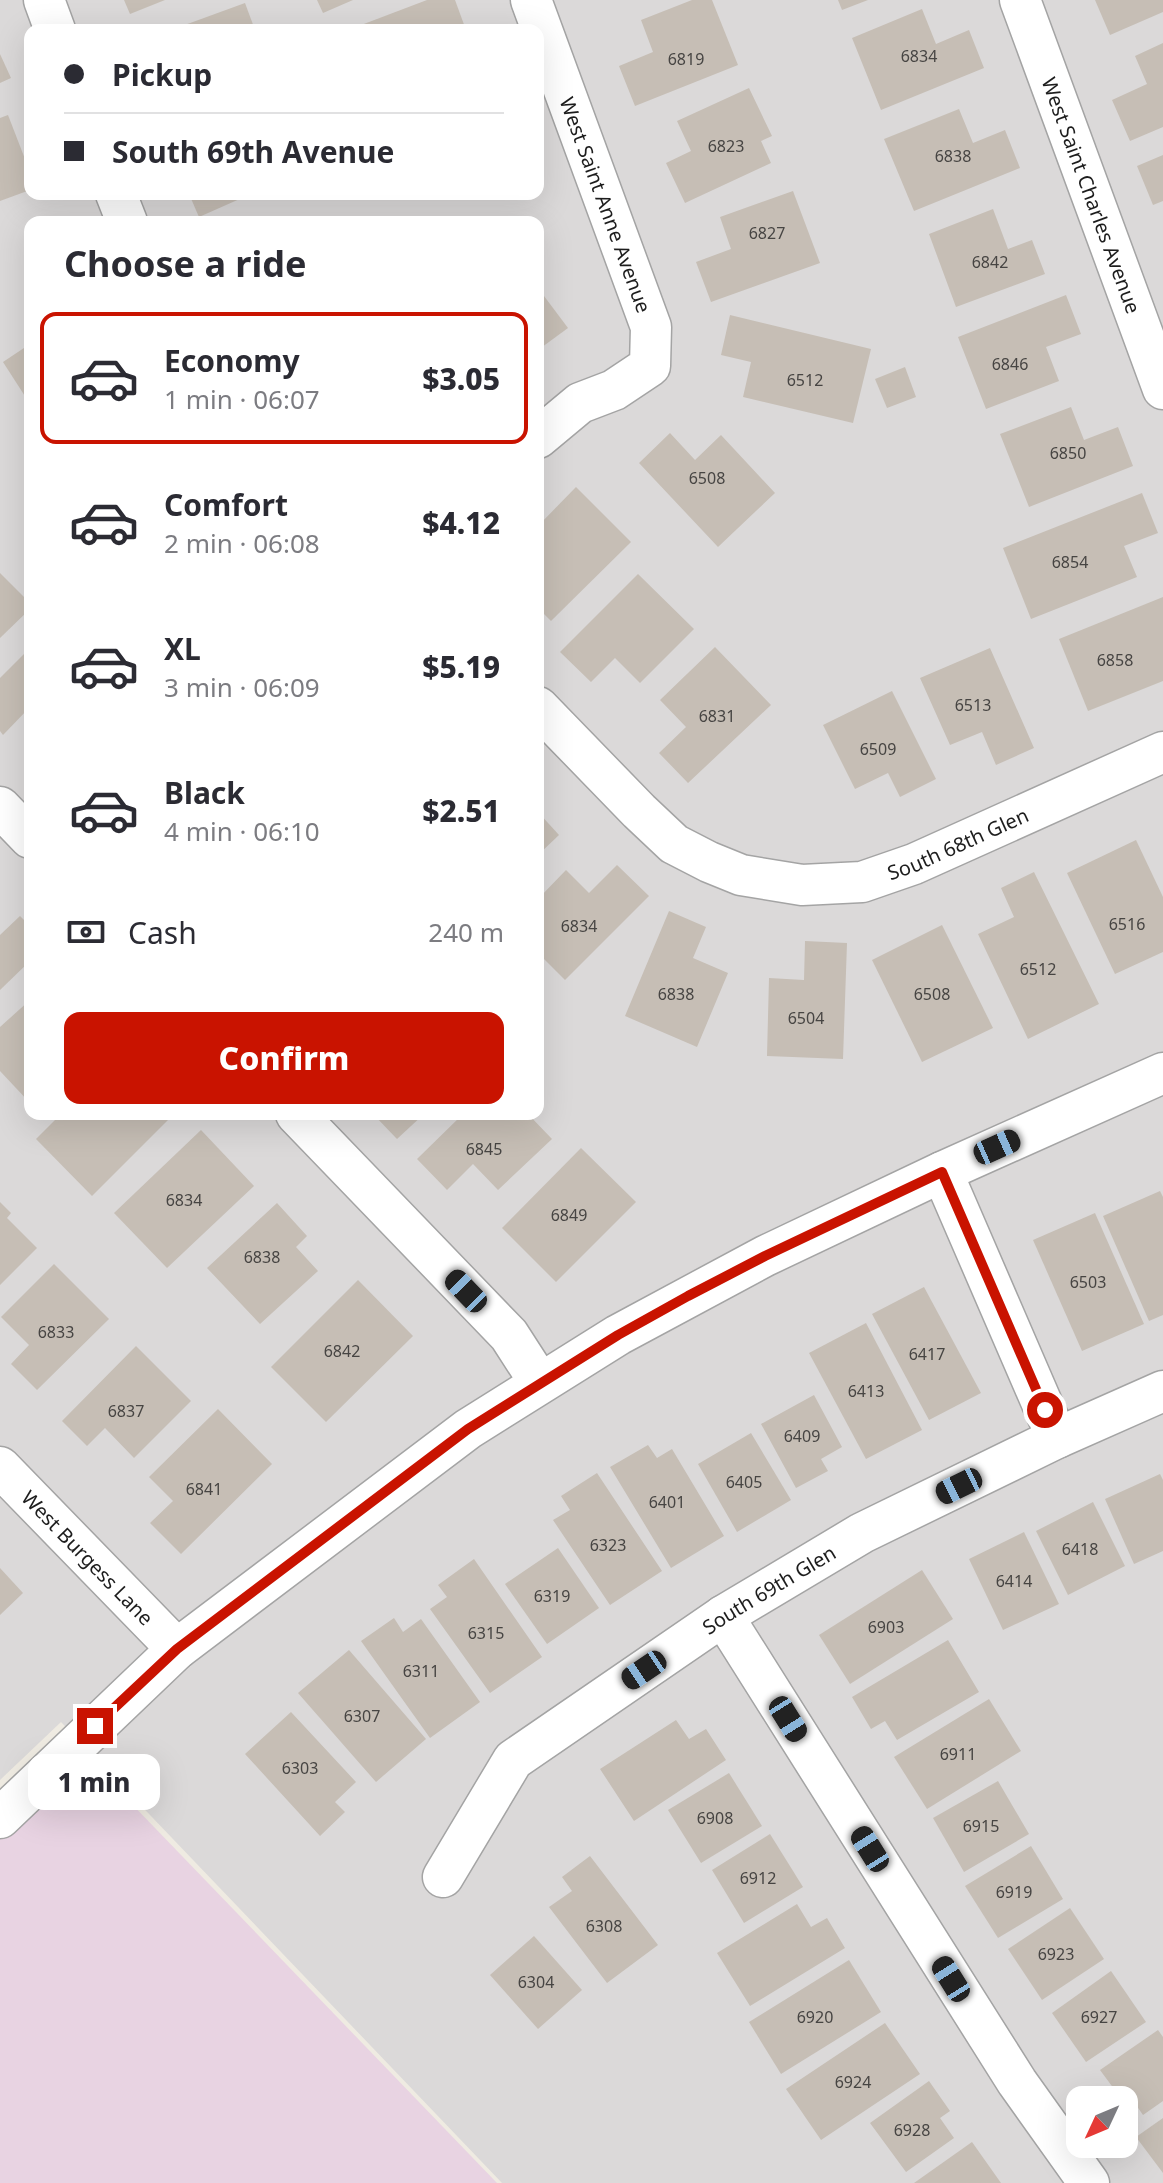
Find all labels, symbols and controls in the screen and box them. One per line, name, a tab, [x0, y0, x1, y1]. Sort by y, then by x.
house number: 6834	[901, 45, 937, 67]
house number: 6819	[668, 48, 704, 70]
text: Pickup	[112, 54, 212, 95]
street label: West Saint Charles Avenue	[1036, 73, 1148, 317]
street label: West Saint Anne Avenue	[554, 93, 658, 316]
text: South 69th Avenue	[112, 131, 394, 172]
house number: 6823	[708, 135, 744, 157]
house number: 6838	[935, 145, 971, 167]
house number: 6827	[749, 222, 785, 244]
text: Choose a ride	[64, 239, 306, 288]
house number: 6842	[972, 251, 1008, 273]
text: Economy	[164, 340, 300, 381]
icon: car	[68, 342, 140, 414]
house number: 6846	[992, 353, 1028, 375]
text: $3.05	[422, 358, 500, 399]
house number: 6512	[787, 369, 823, 391]
text: 1 min · 06:07	[164, 381, 320, 417]
house number: 6850	[1050, 442, 1086, 464]
house number: 6508	[689, 467, 725, 489]
text: Comfort	[164, 484, 288, 525]
icon: car	[68, 486, 140, 558]
text: $4.12	[422, 502, 500, 543]
text: 2 min · 06:08	[164, 525, 320, 561]
house number: 6854	[1052, 551, 1088, 573]
text: XL	[164, 628, 201, 669]
icon: car	[68, 630, 140, 702]
text: $5.19	[422, 646, 500, 687]
house number: 6858	[1097, 649, 1133, 671]
text: 3 min · 06:09	[164, 669, 320, 705]
house number: 6513	[955, 694, 991, 716]
house number: 6831	[699, 705, 735, 727]
house number: 6509	[860, 738, 896, 760]
text: Black	[164, 772, 245, 813]
icon: car	[68, 774, 140, 846]
text: $2.51	[422, 790, 500, 831]
street label: South 68th Glen	[884, 801, 1032, 886]
text: 4 min · 06:10	[164, 813, 320, 849]
icon: cash	[64, 910, 108, 954]
text: Cash	[128, 912, 197, 953]
house number: 6516	[1109, 913, 1145, 935]
text: 240 m	[428, 914, 504, 950]
house number: 6834	[561, 915, 597, 937]
house number: 6512	[1020, 958, 1056, 980]
house number: 6838	[658, 983, 694, 1005]
house number: 6508	[914, 983, 950, 1005]
house number: 6504	[788, 1007, 824, 1029]
button: Confirm	[64, 1012, 504, 1104]
car	[970, 1126, 1024, 1168]
house number: 6845	[466, 1138, 502, 1160]
house number: 6834	[166, 1189, 202, 1211]
house number: 6849	[551, 1204, 587, 1226]
house number: 6838	[244, 1246, 280, 1268]
car	[441, 1265, 491, 1317]
house number: 6503	[1070, 1271, 1106, 1293]
house number: 6833	[38, 1321, 74, 1343]
house number: 6842	[324, 1340, 360, 1362]
house number: 6417	[909, 1343, 945, 1365]
house number: 6413	[848, 1380, 884, 1402]
route start	[1027, 1392, 1063, 1428]
house number: 6837	[108, 1400, 144, 1422]
house number: 6409	[784, 1425, 820, 1447]
car	[932, 1465, 986, 1507]
house number: 6405	[726, 1471, 762, 1493]
house number: 6841	[186, 1478, 222, 1500]
street label: West Burgess Lane	[16, 1484, 160, 1631]
house number: 6401	[649, 1491, 685, 1513]
house number: 6323	[590, 1534, 626, 1556]
street label: South 69th Glen	[697, 1538, 840, 1640]
house number: 6418	[1062, 1538, 1098, 1560]
house number: 6414	[996, 1570, 1032, 1592]
house number: 6319	[534, 1585, 570, 1607]
house number: 6903	[868, 1616, 904, 1638]
house number: 6315	[468, 1622, 504, 1644]
car	[617, 1647, 671, 1693]
house number: 6311	[403, 1660, 439, 1682]
car	[765, 1692, 811, 1746]
house number: 6307	[344, 1705, 380, 1727]
route end	[77, 1708, 113, 1744]
house number: 6911	[940, 1743, 976, 1765]
callout: 1 min	[29, 1754, 161, 1810]
house number: 6303	[282, 1757, 318, 1779]
text: 1 min	[58, 1764, 130, 1800]
house number: 6908	[697, 1807, 733, 1829]
house number: 6915	[963, 1815, 999, 1837]
car	[847, 1822, 893, 1876]
house number: 6912	[740, 1867, 776, 1889]
house number: 6919	[996, 1881, 1032, 1903]
house number: 6308	[586, 1915, 622, 1937]
house number: 6923	[1038, 1943, 1074, 1965]
car	[928, 1952, 974, 2006]
house number: 6304	[518, 1971, 554, 1993]
house number: 6920	[797, 2006, 833, 2028]
house number: 6927	[1081, 2006, 1117, 2028]
house number: 6924	[835, 2071, 871, 2093]
north arrow	[1066, 2086, 1138, 2158]
map controls	[1066, 2086, 1138, 2158]
house number: 6928	[894, 2119, 930, 2141]

